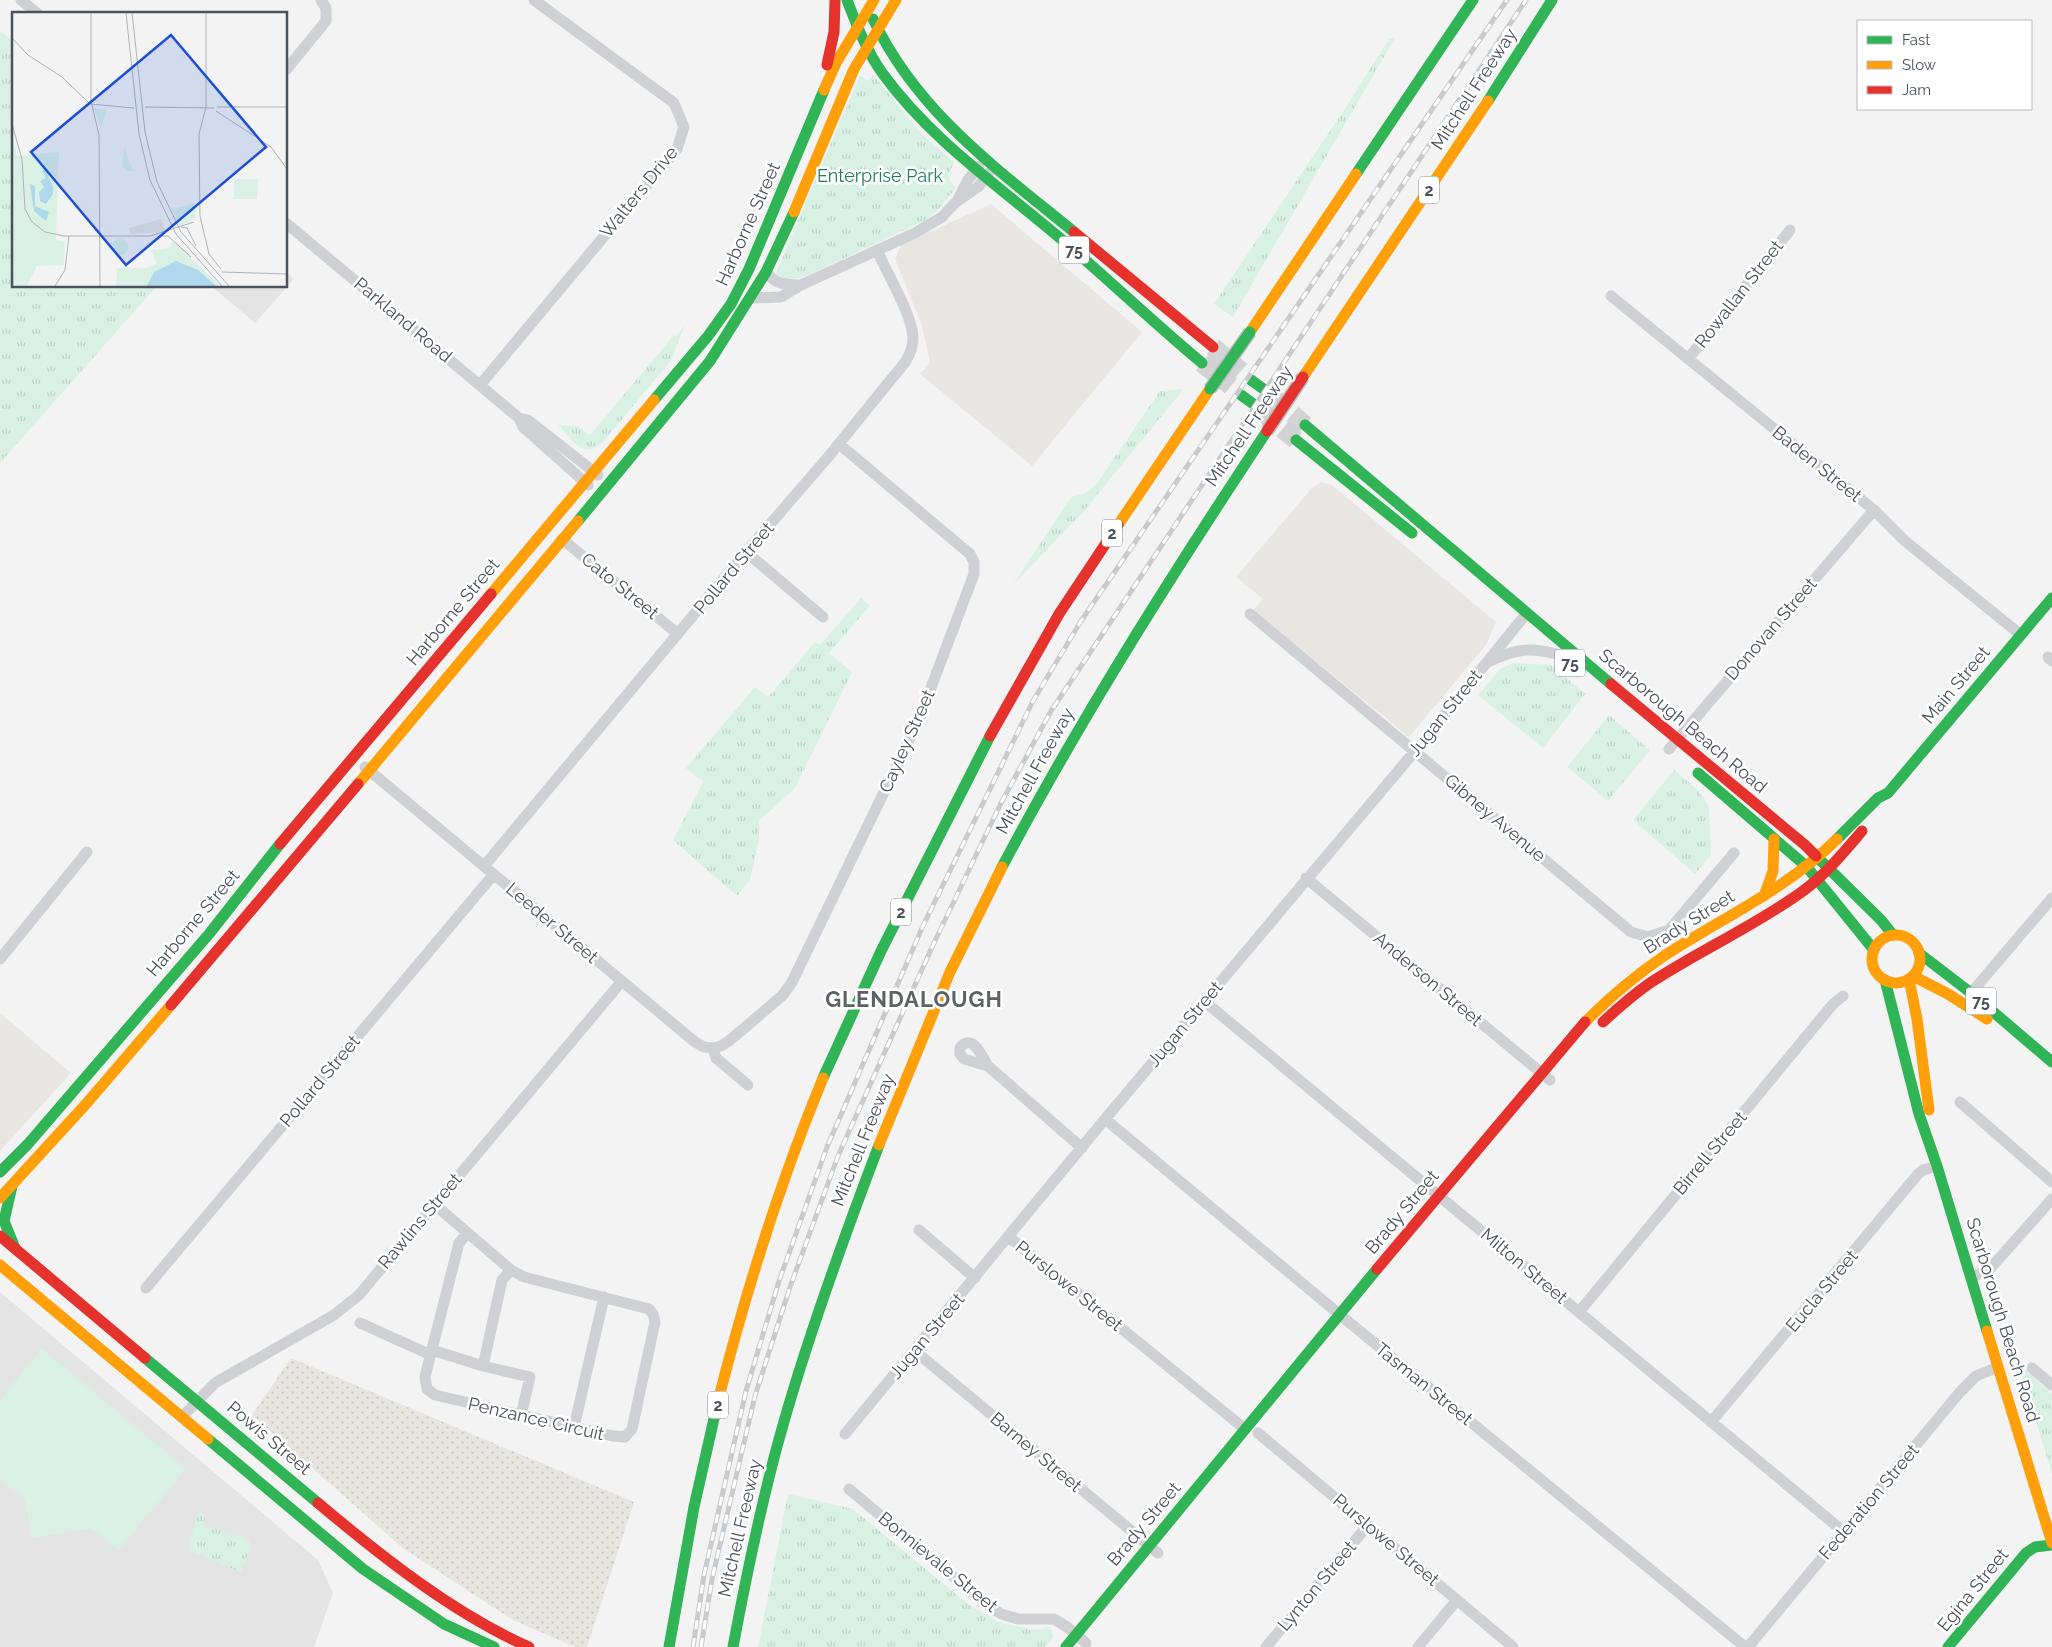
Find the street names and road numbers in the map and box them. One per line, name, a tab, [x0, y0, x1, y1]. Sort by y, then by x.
street label: Mitchell Freeway	[1426, 24, 1521, 154]
street label: Walters Drive	[595, 141, 682, 242]
street label: Harborne Street	[711, 159, 784, 289]
road number: 2	[1419, 176, 1439, 204]
road number: 75	[1059, 236, 1089, 264]
street label: Rowallan Street	[1690, 236, 1787, 352]
street label: Parkland Road	[350, 273, 456, 367]
street label: Mitchell Freeway	[1200, 361, 1297, 490]
street label: Baden Street	[1769, 421, 1866, 506]
street label: Pollard Street	[689, 518, 778, 618]
road number: 2	[1102, 520, 1122, 546]
street label: Cato Street	[578, 548, 663, 623]
street label: Harborne Street	[402, 554, 503, 669]
street label: Donovan Street	[1721, 573, 1821, 684]
street label: Main Street	[1917, 642, 1994, 728]
street label: Scarborough Beach Road	[1595, 644, 1772, 797]
road number: 75	[1555, 650, 1585, 676]
street label: Jugan Street	[1403, 665, 1486, 760]
street label: Cayley Street	[874, 686, 939, 796]
street label: Mitchell Freeway	[991, 704, 1078, 837]
street label: Gibney Avenue	[1441, 769, 1550, 866]
street label: Harborne Street	[142, 865, 243, 980]
street label: Leeder Street	[502, 878, 603, 967]
street label: Brady Street	[1639, 885, 1738, 958]
road number: 2	[891, 899, 911, 926]
street label: Anderson Street	[1370, 927, 1487, 1030]
street label: Jugan Street	[1143, 977, 1226, 1071]
road number: 75	[1966, 988, 1996, 1014]
street label: Pollard Street	[275, 1031, 364, 1131]
street label: Mitchell Freeway	[826, 1070, 899, 1209]
street label: Birrell Street	[1669, 1107, 1751, 1199]
street label: Brady Street	[1360, 1165, 1443, 1258]
street label: Rawlins Street	[374, 1169, 466, 1273]
street label: Scarborough Beach Road	[1962, 1215, 2045, 1425]
street label: Milton Street	[1477, 1223, 1572, 1308]
street label: Purslowe Street	[1012, 1236, 1127, 1335]
street label: Eucla Street	[1781, 1245, 1862, 1336]
street label: Jugan Street	[885, 1289, 968, 1383]
street label: Tasman Street	[1371, 1338, 1477, 1429]
road number: 2	[708, 1392, 728, 1418]
street label: Penzance Circuit	[466, 1393, 606, 1444]
street label: Powis Street	[223, 1396, 316, 1479]
street label: Barney Street	[986, 1407, 1086, 1496]
street label: Federation Street	[1814, 1440, 1923, 1564]
street label: Mitchell Freeway	[713, 1457, 766, 1599]
street label: Brady Street	[1102, 1477, 1185, 1570]
street label: Purslowe Street	[1329, 1489, 1443, 1590]
street label: Bonnievale Street	[875, 1507, 1002, 1616]
street label: Lynton Street	[1273, 1536, 1360, 1635]
street label: Egina Street	[1933, 1544, 2012, 1635]

